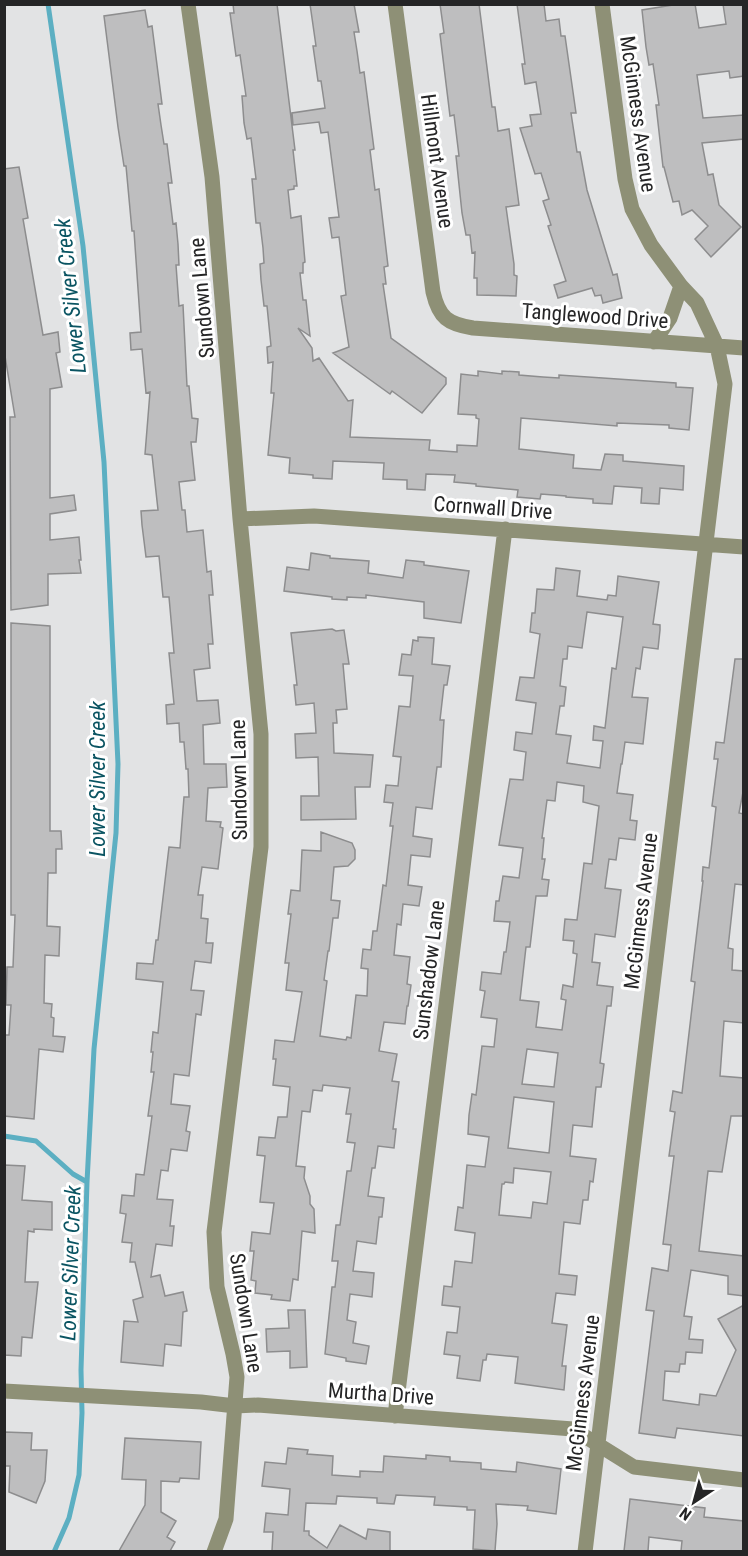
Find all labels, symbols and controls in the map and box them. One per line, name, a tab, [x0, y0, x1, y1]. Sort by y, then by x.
street label: McGinness Avenue	[615, 34, 661, 194]
street label: Hillmont Avenue	[416, 92, 458, 230]
water label: Lower Silver Creek	[50, 217, 91, 375]
street label: Sundown Lane	[185, 237, 219, 359]
street label: Tanglewood Drive	[521, 299, 669, 333]
street label: Cornwall Drive	[433, 492, 553, 524]
water label: Lower Silver Creek	[85, 701, 110, 857]
street label: Sundown Lane	[226, 719, 252, 841]
street label: McGinness Avenue	[619, 831, 663, 991]
street label: Sunshadow Lane	[409, 899, 449, 1041]
water label: Lower Silver Creek	[55, 1184, 86, 1341]
street label: Sundown Lane	[225, 1251, 267, 1375]
street label: McGinness Avenue	[561, 1313, 605, 1473]
street label: Murtha Drive	[327, 1378, 435, 1410]
north arrow	[664, 1472, 724, 1532]
text: N	[676, 1503, 695, 1524]

